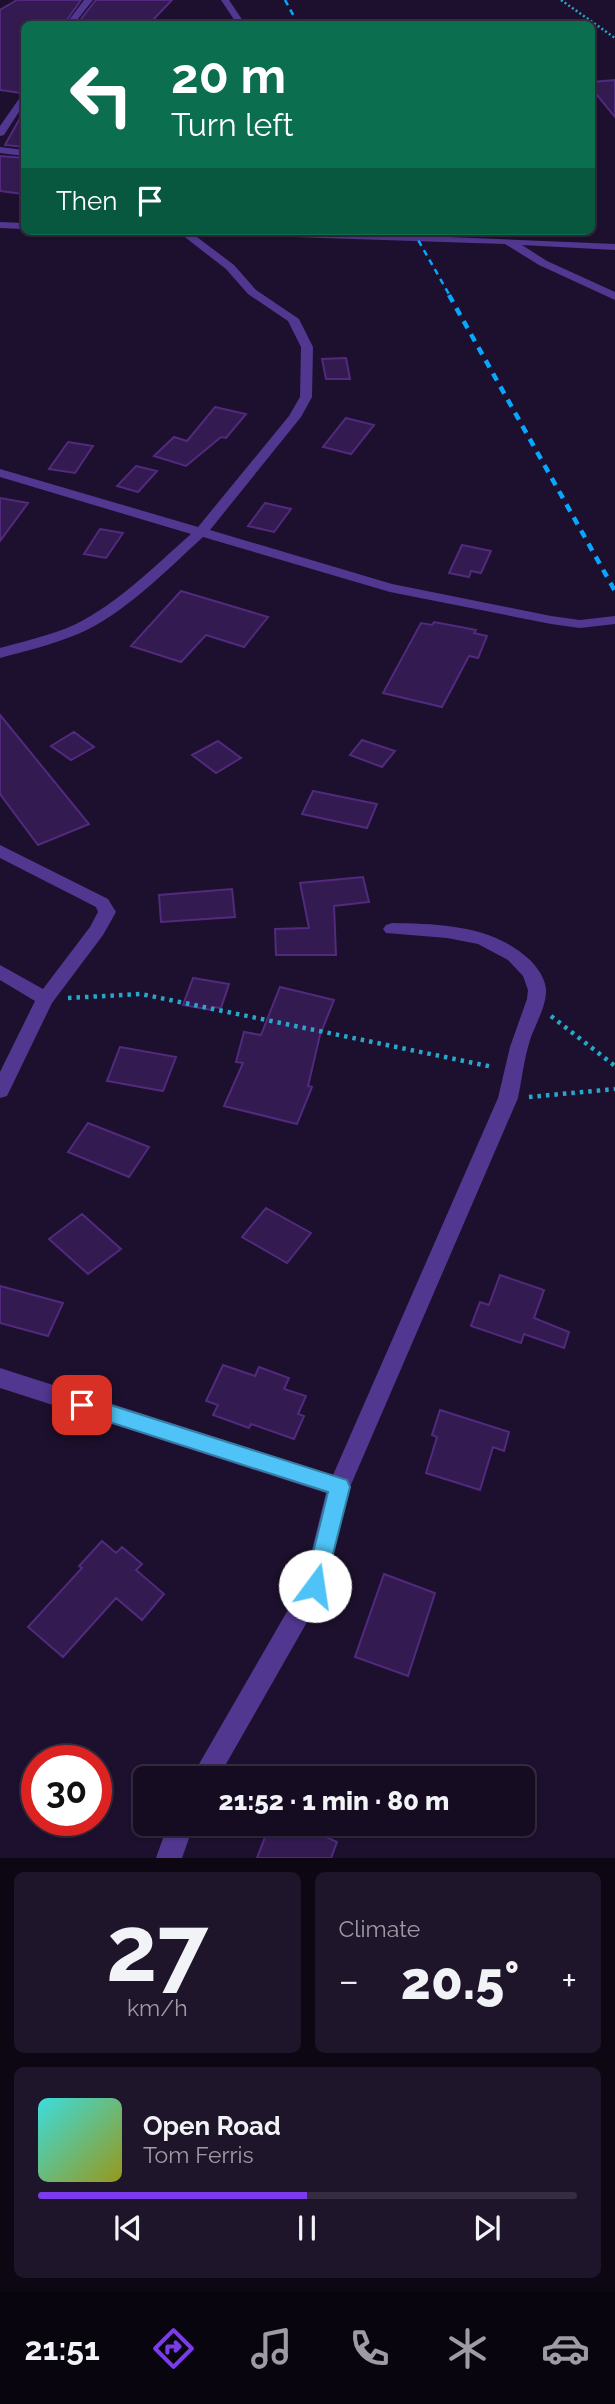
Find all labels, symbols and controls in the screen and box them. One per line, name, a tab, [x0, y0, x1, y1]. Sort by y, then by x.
text: 20 m	[171, 47, 286, 104]
icon: left	[56, 49, 147, 140]
text: Turn left	[171, 106, 293, 143]
icon: arrive	[131, 182, 169, 220]
text: Then	[56, 186, 117, 216]
pin	[52, 1375, 112, 1435]
icon: arrive	[63, 1386, 101, 1424]
position arrow	[278, 1549, 352, 1623]
speed limit sign: 30	[21, 1745, 112, 1836]
text: 21:52 · 1 min · 80 m	[219, 1786, 449, 1816]
text: 27	[106, 1895, 208, 2002]
text: Climate	[339, 1915, 420, 1942]
text: 20.5°	[401, 1950, 519, 2011]
text: −	[339, 1958, 359, 2003]
text: +	[561, 1958, 577, 2003]
text: km/h	[127, 1994, 188, 2021]
text: Open Road	[143, 2111, 281, 2141]
text: Tom Ferris	[143, 2141, 254, 2168]
icon: previous	[109, 2209, 147, 2247]
icon: pause	[288, 2209, 326, 2247]
icon: next	[468, 2209, 506, 2247]
icon: directions	[149, 2324, 198, 2373]
icon: music	[247, 2324, 296, 2373]
icon: phone	[345, 2324, 394, 2373]
icon: climate	[443, 2324, 492, 2373]
icon: car	[541, 2324, 590, 2373]
text: 21:51	[25, 2330, 100, 2367]

